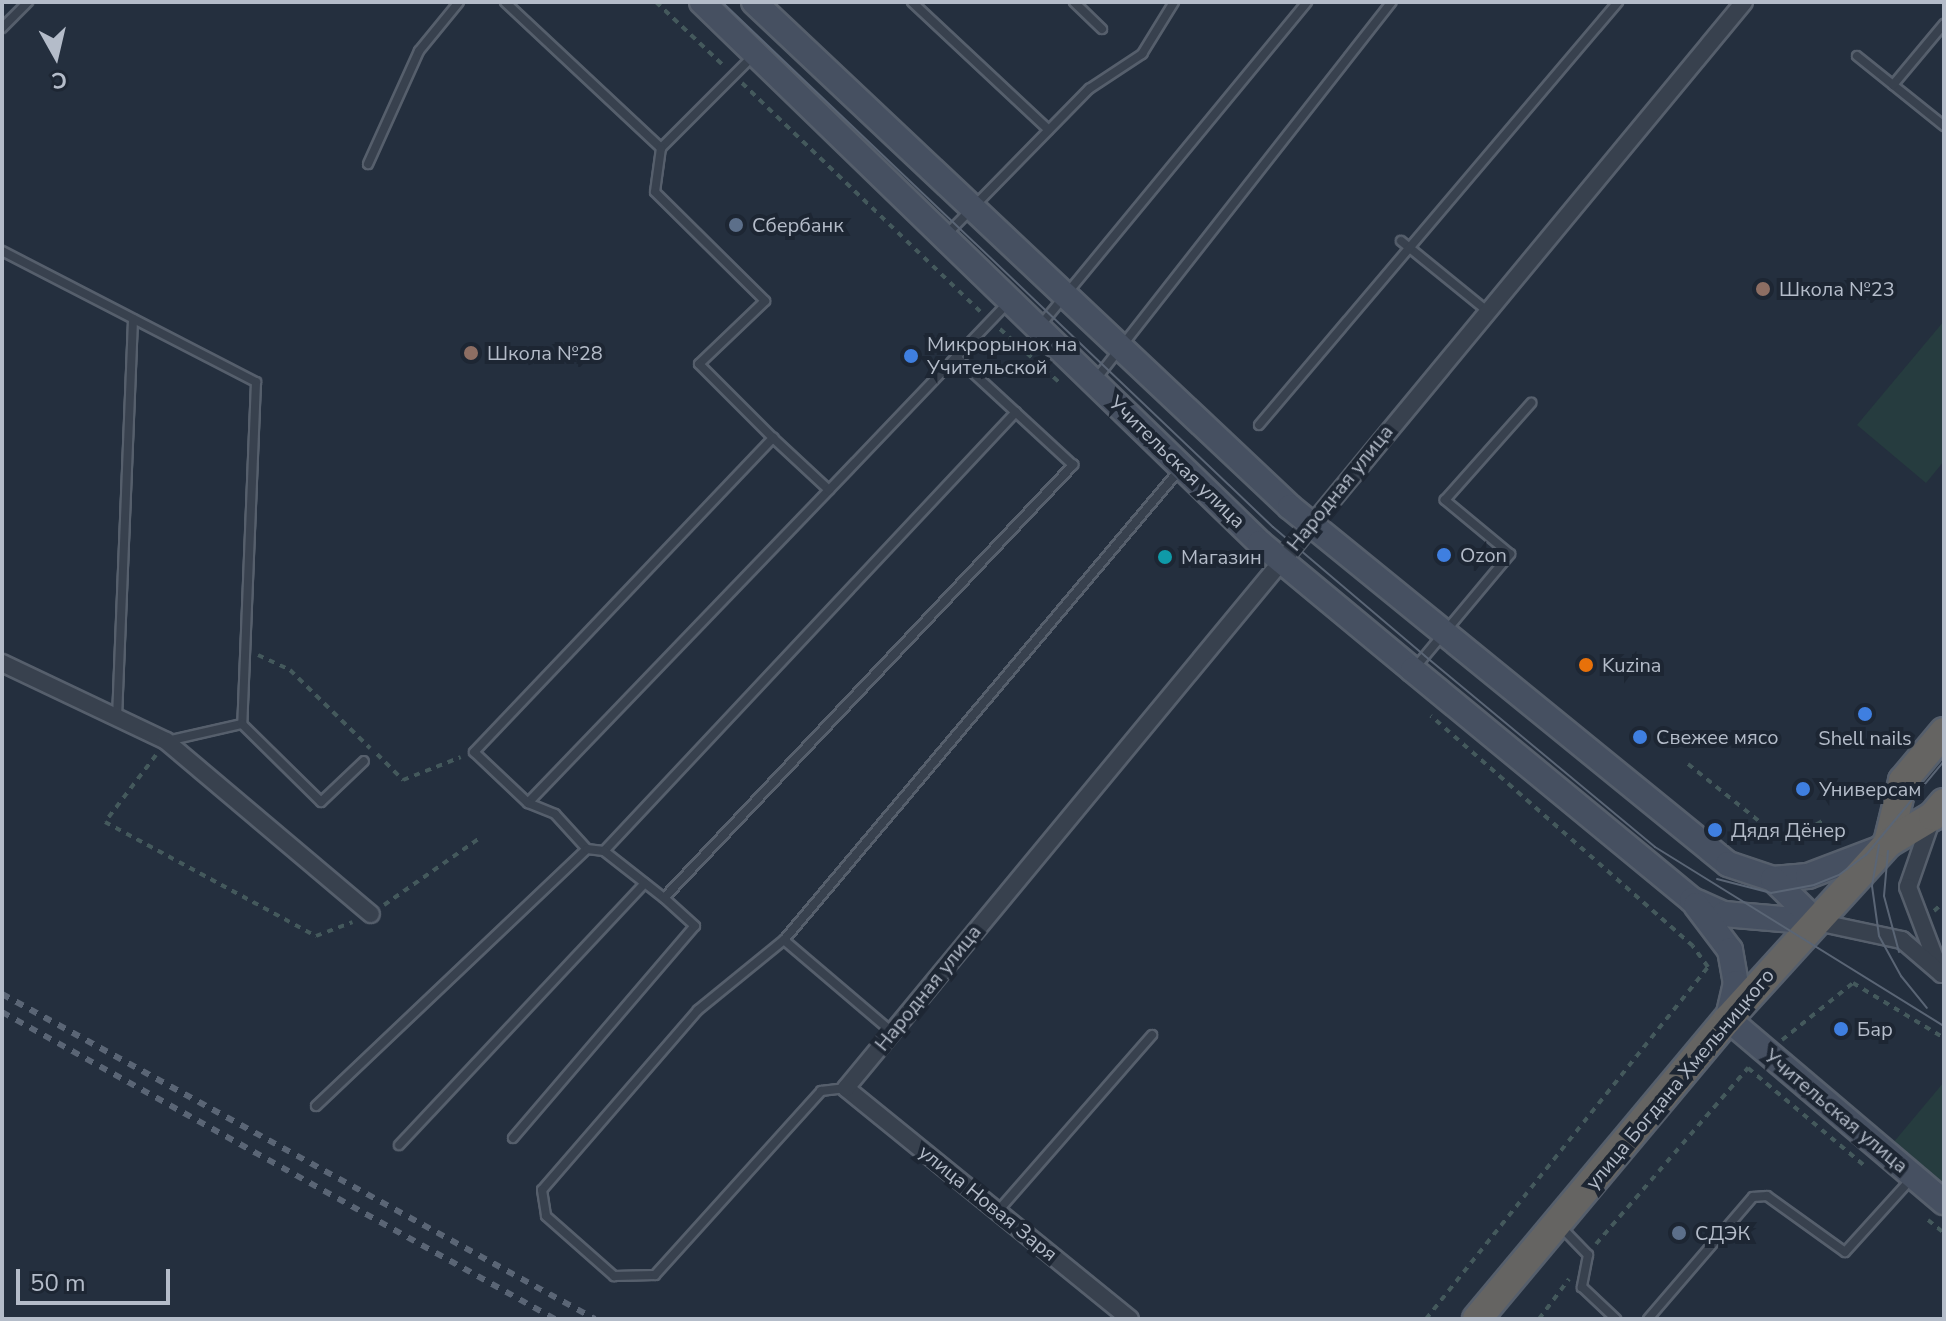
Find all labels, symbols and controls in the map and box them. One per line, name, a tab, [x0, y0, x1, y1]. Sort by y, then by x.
north arrow	[16, 16, 96, 96]
text: С	[50, 64, 69, 96]
place label: Сбербанк	[752, 213, 844, 237]
marker: Сбербанк	[727, 216, 745, 234]
place label: Школа №23	[1779, 277, 1895, 301]
marker: Школа №23	[1754, 280, 1772, 298]
place label: Микрорынок на Учительской	[927, 332, 1077, 379]
place label: Школа №28	[487, 341, 603, 365]
marker: Школа №28	[462, 344, 480, 362]
marker: Микрорынок на Учительской	[902, 347, 920, 365]
street label: Учительская улица	[1104, 391, 1250, 533]
street label: Народная улица	[1282, 420, 1398, 556]
place label: Ozon	[1460, 543, 1507, 567]
place label: Магазин	[1181, 545, 1262, 569]
marker: Ozon	[1435, 546, 1453, 564]
marker: Магазин	[1156, 548, 1174, 566]
place label: Kuzina	[1602, 653, 1661, 677]
marker: Kuzina	[1577, 656, 1595, 674]
marker: Shell nails	[1856, 705, 1874, 723]
place label: Свежее мясо	[1656, 725, 1778, 749]
place label: Shell nails	[1818, 726, 1912, 750]
marker: Свежее мясо	[1631, 728, 1649, 746]
place label: Универсам	[1819, 777, 1921, 801]
marker: Универсам	[1794, 780, 1812, 798]
place label: Дядя Дёнер	[1731, 818, 1846, 842]
marker: Дядя Дёнер	[1706, 821, 1724, 839]
street label: Народная улица	[870, 920, 986, 1056]
street label: улица Богдана Хмельницкого	[1581, 964, 1779, 1194]
place label: Бар	[1857, 1017, 1893, 1041]
marker: Бар	[1832, 1020, 1850, 1038]
street label: Учительская улица	[1759, 1044, 1913, 1178]
street label: улица Новая Заря	[914, 1140, 1062, 1266]
place label: СДЭК	[1695, 1221, 1750, 1245]
marker: СДЭК	[1670, 1224, 1688, 1242]
scale bar	[20, 1253, 174, 1303]
text: 50 m	[30, 1267, 86, 1299]

